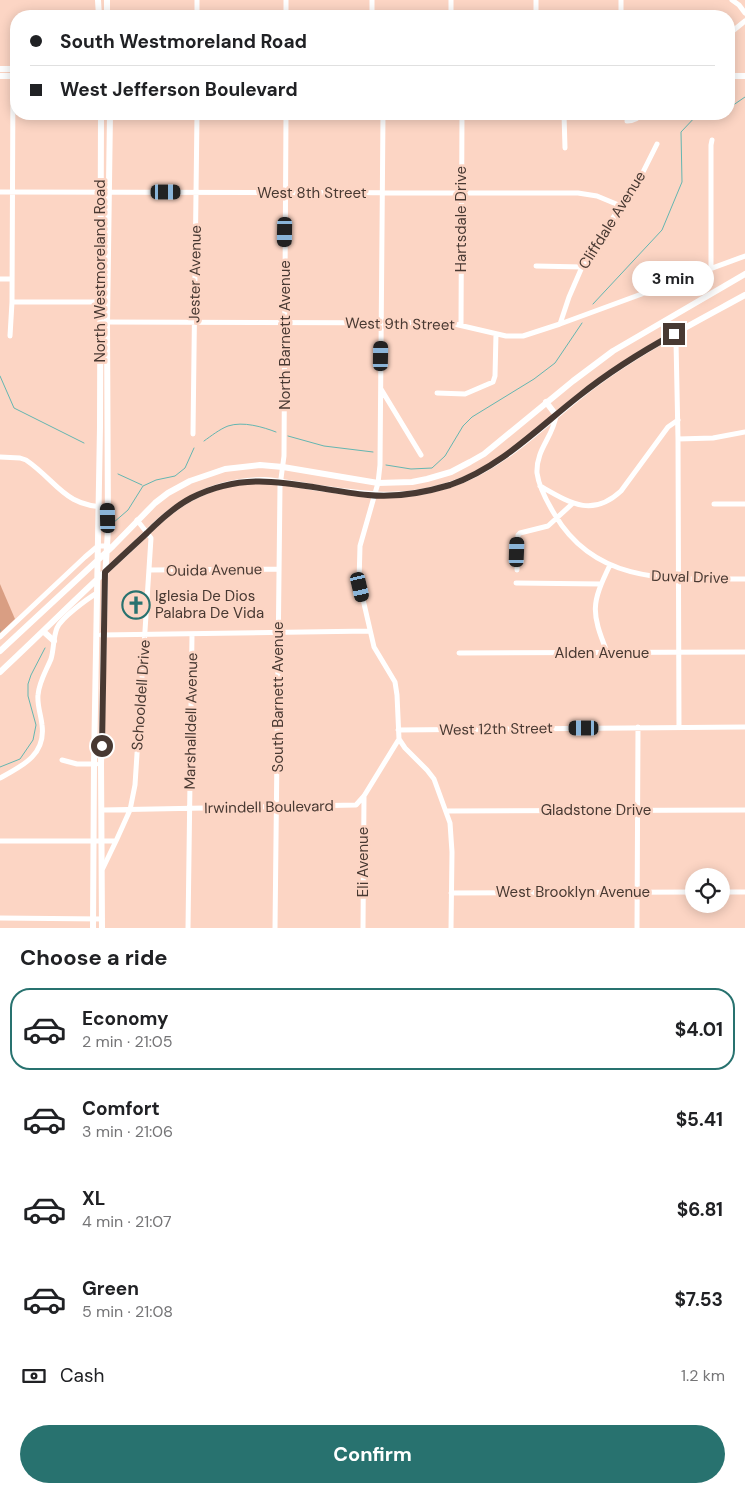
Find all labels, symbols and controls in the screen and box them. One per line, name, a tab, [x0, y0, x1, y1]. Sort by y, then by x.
text: South Westmoreland Road	[60, 29, 307, 54]
text: West Jefferson Boulevard	[60, 77, 298, 102]
street label: Hartsdale Drive	[451, 166, 471, 272]
street label: Cliffdale Avenue	[574, 167, 650, 273]
street label: North Westmoreland Road	[90, 179, 110, 363]
street label: West 8th Street	[257, 183, 367, 203]
car	[151, 185, 181, 200]
car	[277, 217, 292, 247]
street label: Jester Avenue	[184, 225, 206, 323]
street label: North Barnett Avenue	[275, 260, 295, 410]
callout: 3 min	[633, 262, 715, 296]
text: 3 min	[652, 268, 694, 289]
street label: West 9th Street	[345, 313, 455, 335]
route end	[663, 323, 685, 345]
car	[373, 341, 388, 371]
car	[100, 503, 115, 533]
car	[508, 537, 525, 567]
street label: Ouida Avenue	[166, 559, 262, 581]
street label: Duval Drive	[651, 566, 729, 588]
car	[349, 571, 370, 603]
place label: Iglesia De Dios Palabra De Vida	[155, 586, 264, 623]
church icon: Iglesia De Dios Palabra De Vida	[121, 590, 151, 620]
street label: South Barnett Avenue	[268, 621, 288, 773]
street label: Schooldell Drive	[127, 639, 155, 751]
street label: Alden Avenue	[555, 643, 649, 663]
street label: Marshalldell Avenue	[180, 652, 202, 790]
street label: West 12th Street	[439, 718, 553, 740]
car	[569, 721, 599, 736]
route start	[91, 735, 113, 757]
street label: Irwindell Boulevard	[204, 796, 334, 818]
street label: Gladstone Drive	[541, 800, 651, 820]
street label: Eli Avenue	[353, 827, 373, 897]
map controls	[685, 868, 730, 913]
button: locate	[685, 868, 730, 913]
street label: West Brooklyn Avenue	[496, 882, 650, 902]
text: Choose a ride	[20, 943, 168, 972]
text: Economy	[82, 1006, 169, 1031]
icon: car	[22, 1007, 67, 1052]
text: $4.01	[675, 1017, 723, 1042]
text: 2 min · 21:05	[82, 1031, 173, 1052]
text: Comfort	[82, 1096, 160, 1121]
icon: car	[22, 1097, 67, 1142]
text: $5.41	[676, 1107, 723, 1132]
text: 3 min · 21:06	[82, 1121, 173, 1142]
text: XL	[82, 1186, 105, 1211]
icon: car	[22, 1187, 67, 1232]
text: $6.81	[677, 1197, 723, 1222]
text: 4 min · 21:07	[82, 1211, 172, 1232]
text: Green	[82, 1276, 139, 1301]
icon: car	[22, 1277, 67, 1322]
text: $7.53	[674, 1287, 723, 1312]
text: 5 min · 21:08	[82, 1301, 173, 1322]
icon: cash	[20, 1362, 48, 1390]
text: Cash	[60, 1363, 104, 1388]
text: 1.2 km	[681, 1365, 725, 1386]
button: Confirm	[20, 1425, 725, 1483]

